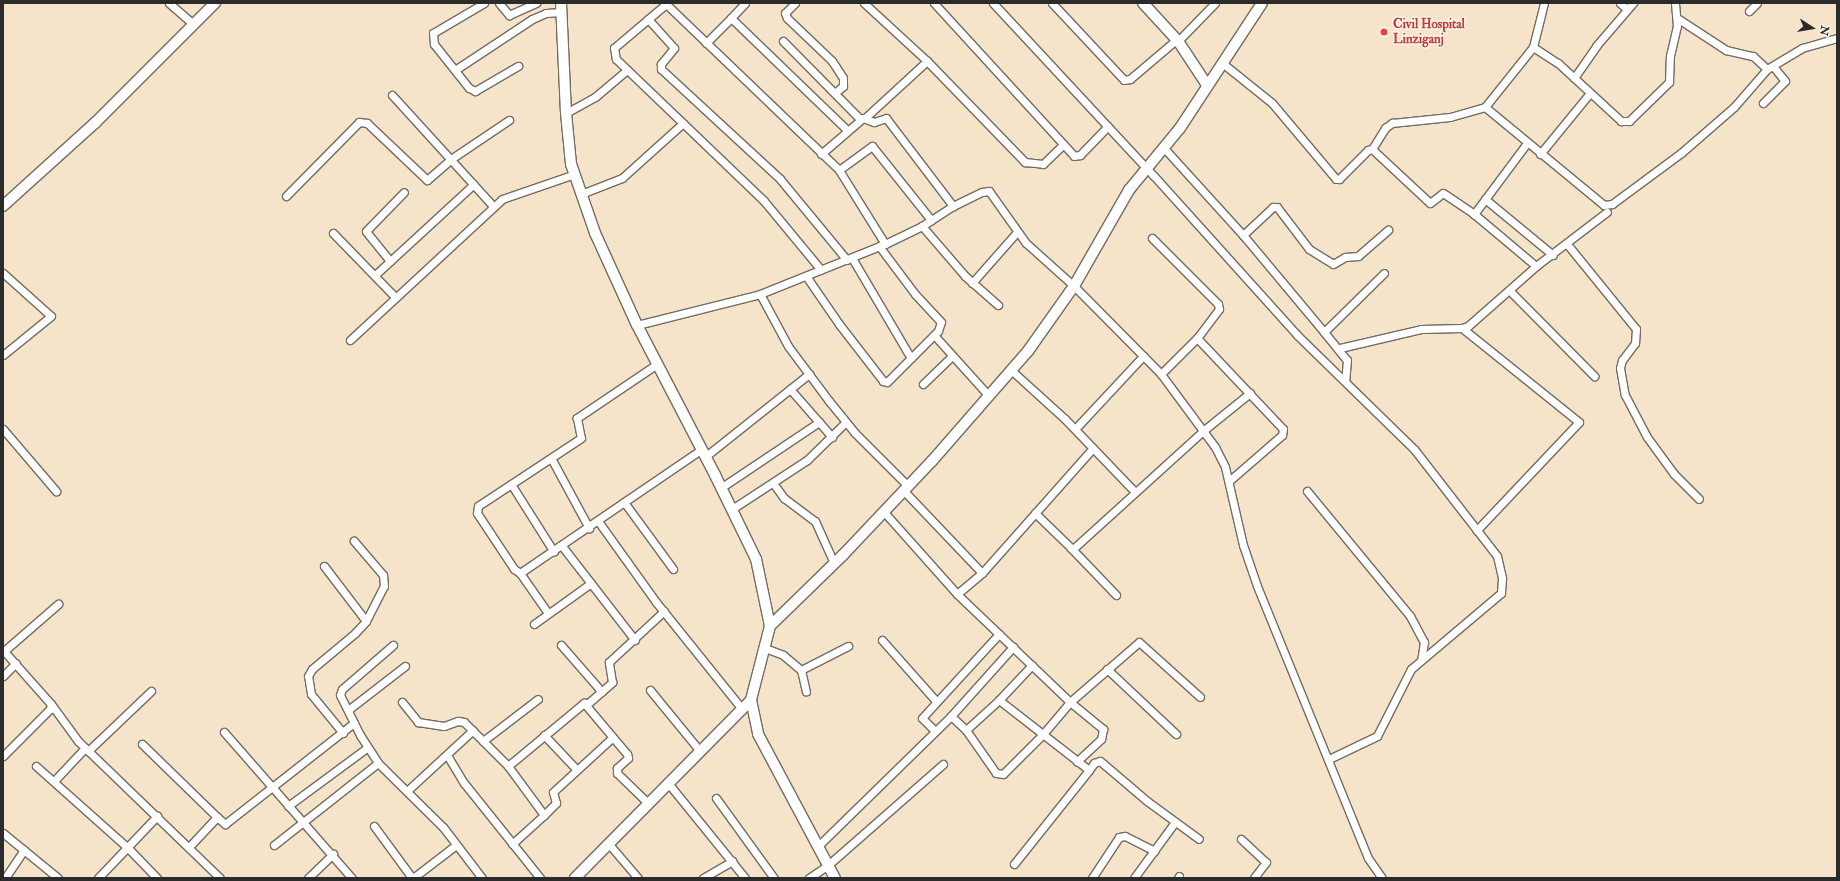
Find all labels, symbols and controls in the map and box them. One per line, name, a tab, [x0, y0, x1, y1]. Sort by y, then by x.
north arrow	[1792, 8, 1832, 48]
place label: Civil Hospital Linziganj	[1393, 17, 1465, 48]
text: N	[1817, 24, 1832, 37]
marker: Civil Hospital Linziganj	[1378, 26, 1390, 38]

